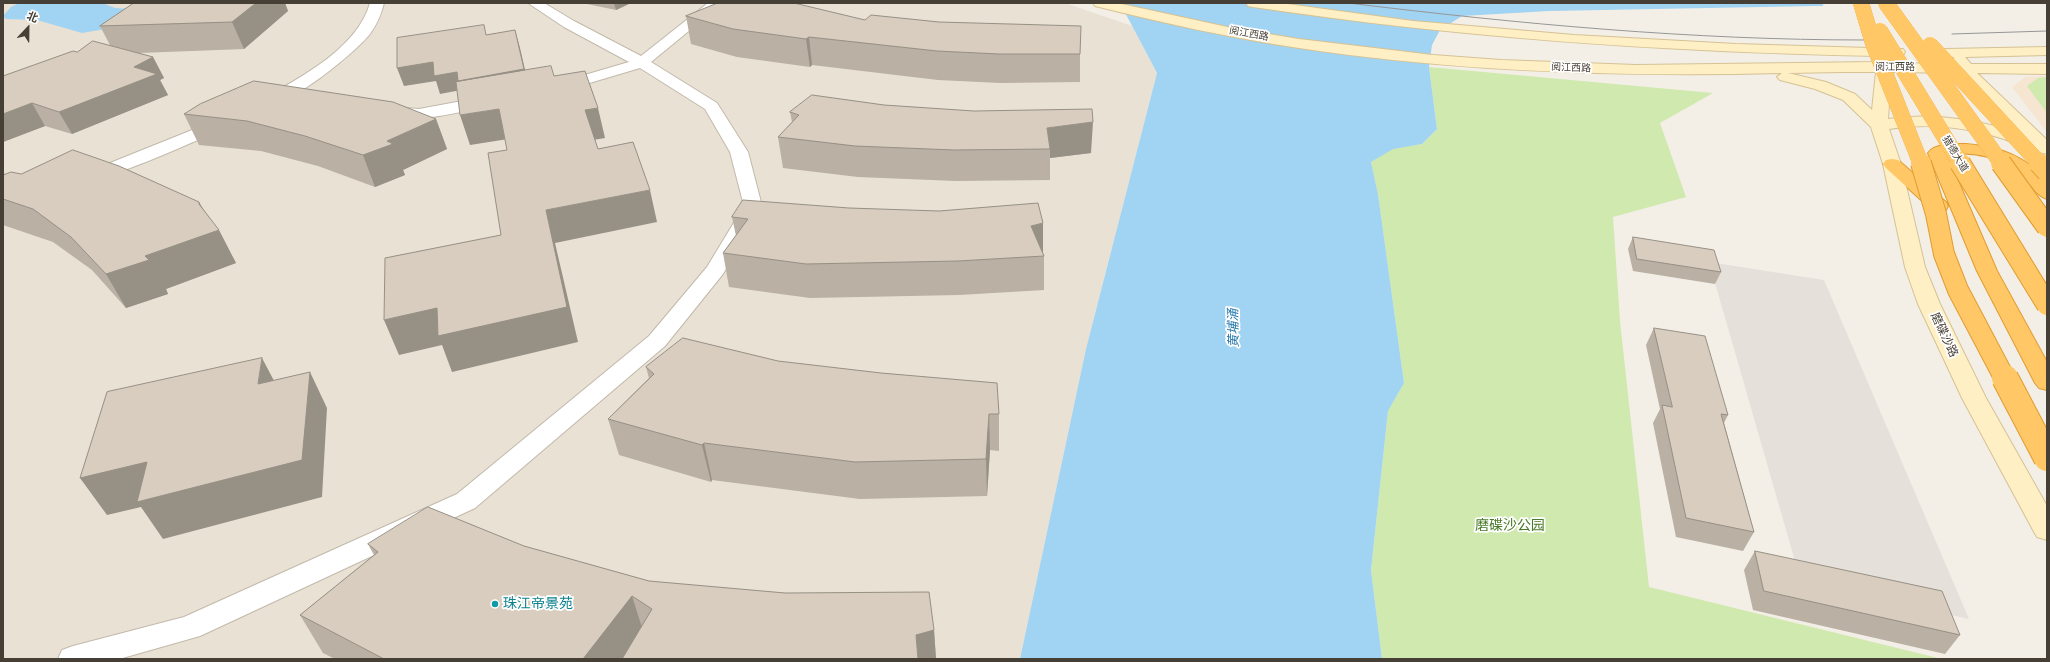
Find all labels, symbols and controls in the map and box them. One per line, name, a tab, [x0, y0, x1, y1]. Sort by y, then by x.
text: 北	[25, 7, 41, 25]
north arrow	[8, 8, 48, 48]
street label: 阅江西路	[1228, 25, 1270, 43]
street label: 阅江西路	[1551, 61, 1591, 75]
street label: 阅江西路	[1875, 61, 1915, 73]
street label: 猎德大道	[1940, 134, 1970, 174]
water label: 黄埔涌	[1226, 308, 1242, 348]
street label: 磨碟沙路	[1927, 310, 1961, 360]
park label: 磨碟沙公园	[1475, 518, 1545, 534]
place label: 珠江帝景苑	[503, 596, 573, 612]
marker: 珠江帝景苑	[490, 599, 500, 609]

